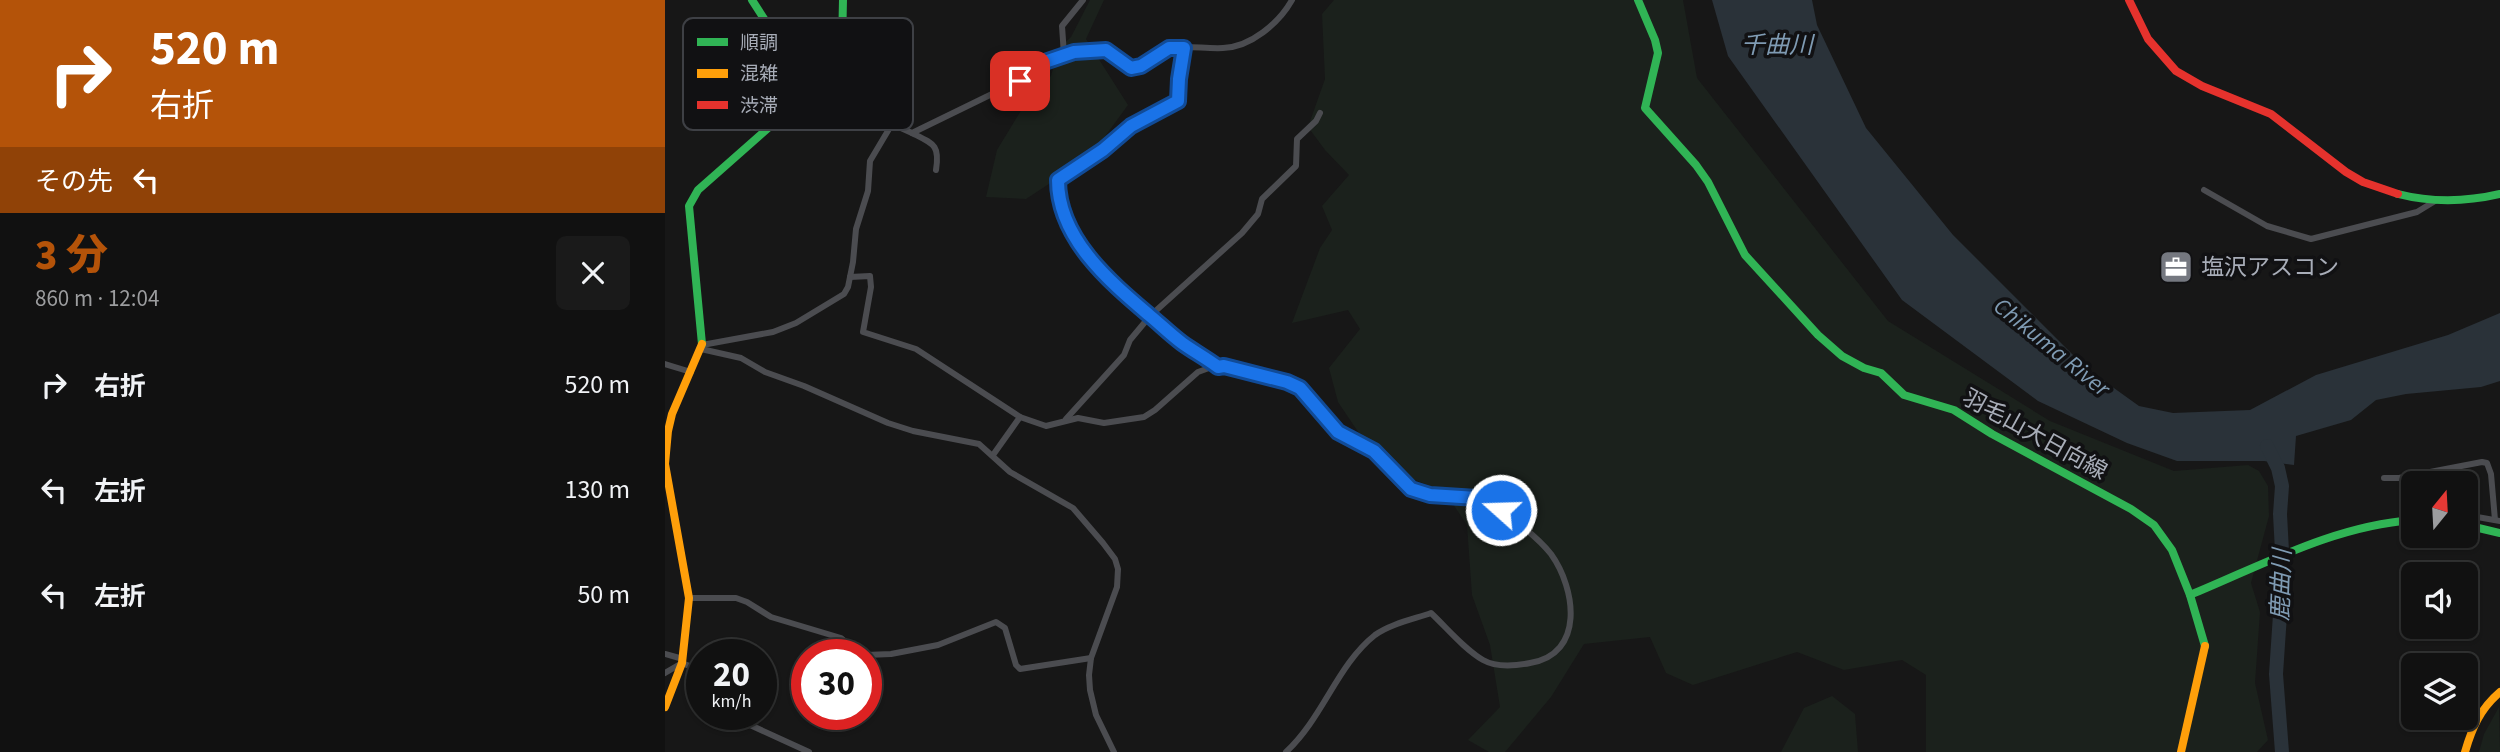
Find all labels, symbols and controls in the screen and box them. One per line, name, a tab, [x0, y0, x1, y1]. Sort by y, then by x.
text: 520 m	[150, 14, 279, 84]
legend	[683, 18, 913, 130]
icon: right	[35, 28, 126, 119]
water label: 千曲川	[1741, 28, 1816, 63]
text: 順調	[740, 30, 778, 57]
pin	[990, 51, 1050, 111]
text: 混雑	[740, 61, 778, 88]
icon: arrive	[1001, 62, 1039, 100]
text: 右折	[150, 83, 214, 129]
text: 渋滞	[740, 93, 778, 120]
icon: left	[127, 161, 165, 199]
text: その先	[35, 163, 113, 200]
text: 3 分	[35, 226, 108, 286]
button: close	[556, 236, 630, 310]
office icon: 塩沢アスコン	[2157, 248, 2195, 286]
place label: 塩沢アスコン	[2201, 251, 2339, 284]
text: 860 m · 12:04	[35, 282, 159, 315]
water label: Chikuma River	[1986, 289, 2119, 407]
icon: right	[35, 366, 73, 404]
text: 520 m	[564, 366, 630, 403]
text: 右折	[94, 368, 146, 405]
street label: 羽毛山大日向線	[1956, 381, 2113, 488]
icon: left	[35, 471, 73, 509]
text: 130 m	[564, 471, 630, 508]
north arrow	[2401, 471, 2478, 548]
map controls	[2401, 471, 2478, 730]
text: 左折	[94, 473, 146, 510]
position arrow	[1464, 473, 1538, 547]
water label: 鹿曲川	[2263, 545, 2300, 622]
button: sound	[2401, 562, 2478, 639]
icon: left	[35, 576, 73, 614]
text: 50 m	[577, 576, 630, 613]
text: 左折	[94, 578, 146, 615]
speed limit sign: 30	[791, 639, 882, 730]
text: 20	[713, 650, 750, 700]
button: layers	[2401, 653, 2478, 730]
text: km/h	[712, 689, 751, 714]

